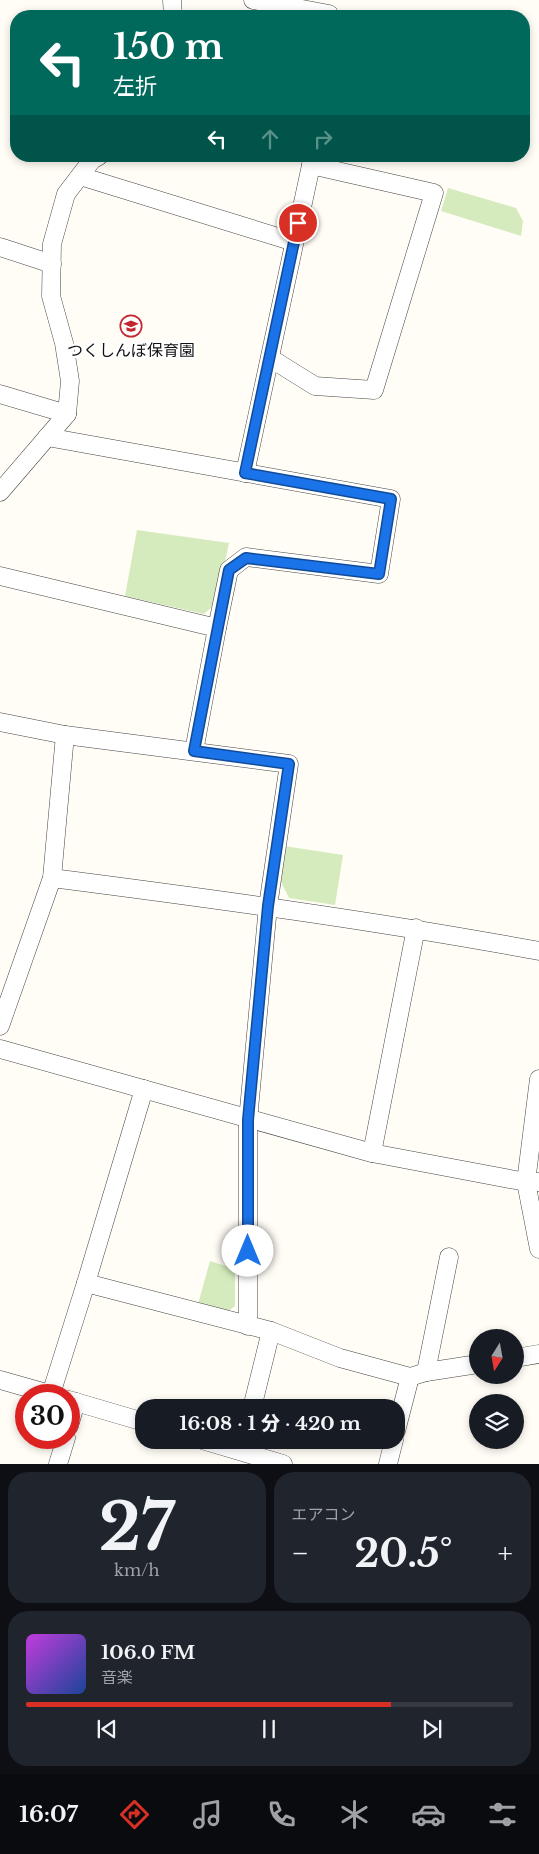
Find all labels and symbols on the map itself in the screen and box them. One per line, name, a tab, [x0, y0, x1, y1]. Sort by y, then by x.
pin	[277, 202, 319, 244]
school or university icon: つくしんぼ保育園	[119, 314, 143, 338]
place label: つくしんぼ保育園	[67, 340, 195, 360]
position arrow	[221, 1224, 273, 1276]
north arrow	[469, 1329, 524, 1384]
speed limit sign: 30	[15, 1384, 80, 1449]

